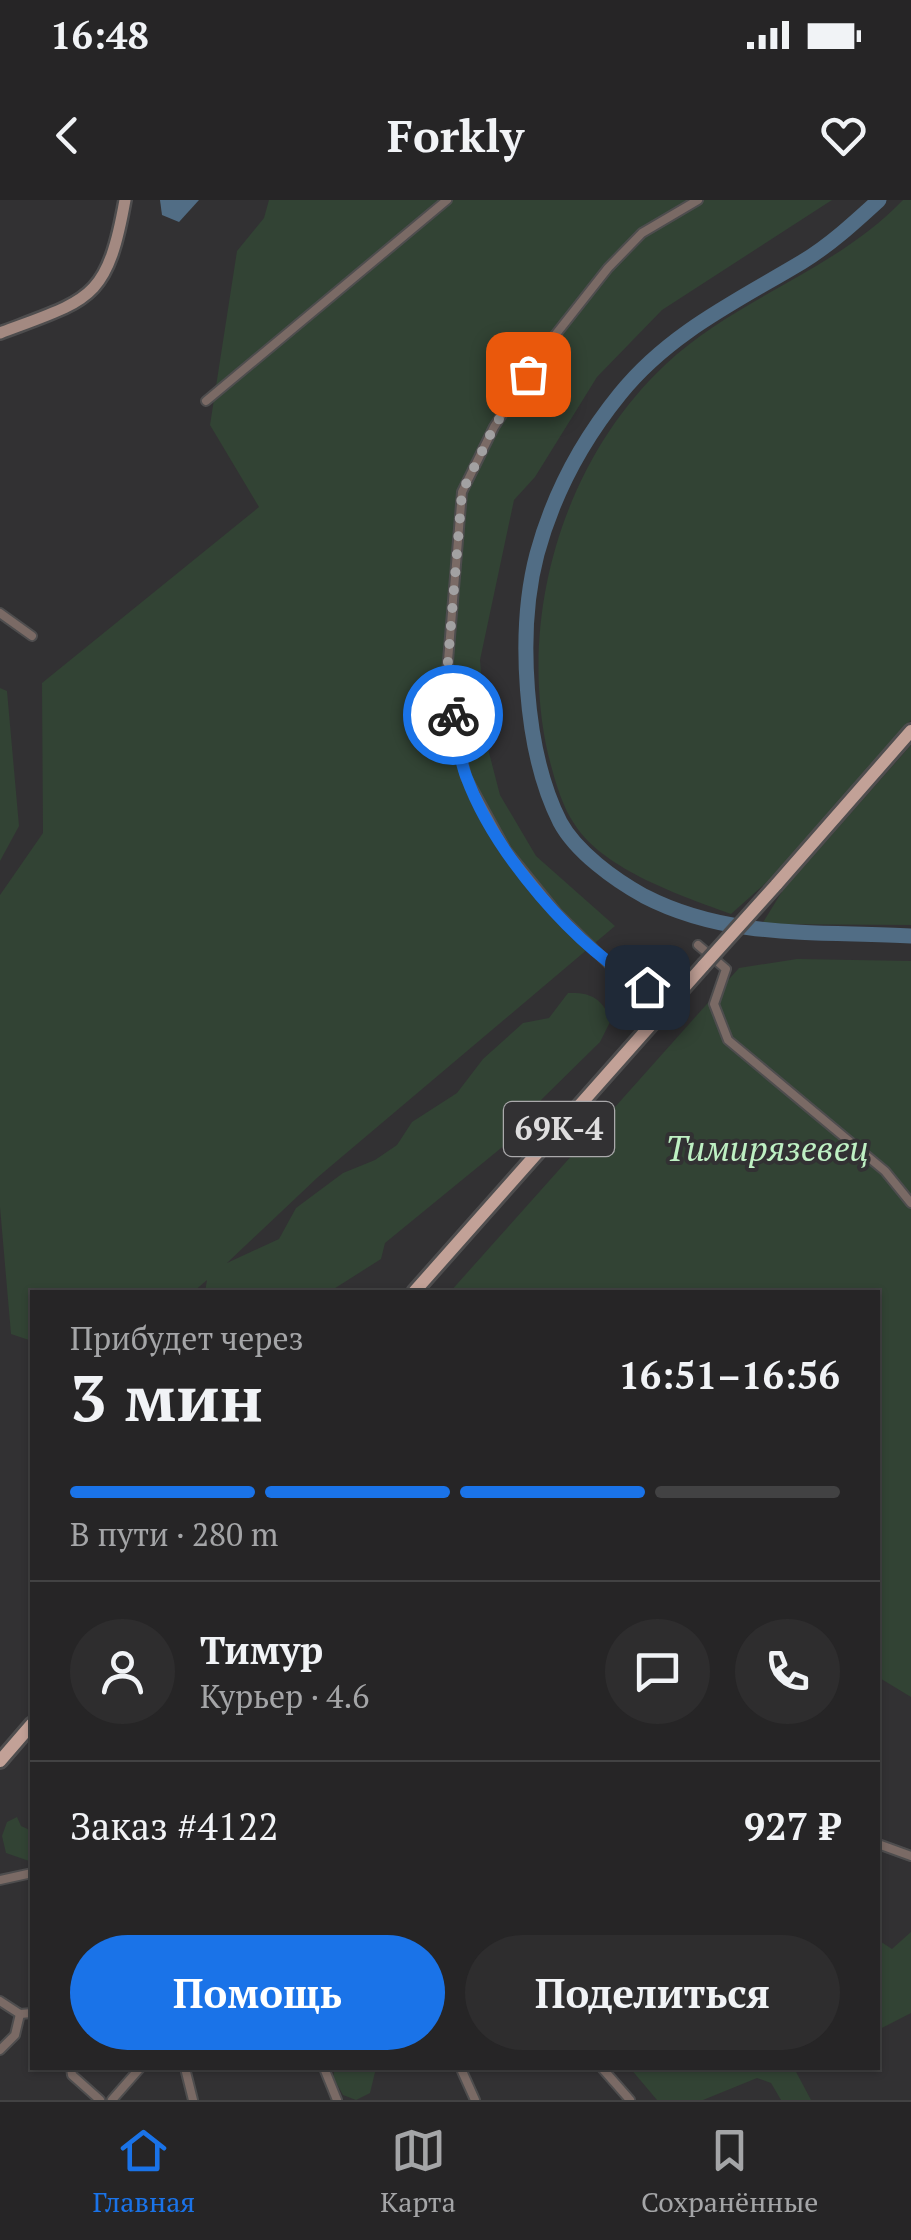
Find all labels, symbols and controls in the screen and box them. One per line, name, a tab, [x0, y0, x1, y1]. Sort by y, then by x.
text: 16:48	[50, 10, 149, 60]
text: Forkly	[387, 105, 524, 165]
icon: back	[40, 108, 95, 163]
icon: heart	[816, 108, 871, 163]
pin	[486, 332, 571, 417]
icon: bag	[501, 347, 556, 402]
courier	[403, 665, 503, 765]
icon: bike	[426, 688, 481, 743]
pin	[605, 945, 690, 1030]
icon: home	[620, 960, 675, 1015]
road number: 69К-4	[504, 1102, 614, 1156]
park label: Тимирязевец	[665, 1125, 869, 1171]
text: Прибудет через	[70, 1317, 304, 1359]
text: 16:51–16:56	[618, 1350, 840, 1400]
text: 3 мин	[70, 1353, 263, 1440]
text: В пути · 280 m	[70, 1513, 278, 1555]
button: person	[70, 1619, 175, 1724]
button: chat	[605, 1619, 710, 1724]
button: phone	[735, 1619, 840, 1724]
text: Тимур	[200, 1625, 323, 1675]
text: Курьер · 4.6	[200, 1675, 369, 1717]
text: Заказ #4122	[70, 1801, 279, 1851]
text: 927 ₽	[744, 1801, 840, 1851]
button: Помощь	[70, 1935, 445, 2050]
button: Поделиться	[465, 1935, 840, 2050]
tab: Главная	[93, 2123, 195, 2220]
tab: Карта	[380, 2123, 456, 2220]
tab: Сохранённые	[641, 2123, 818, 2220]

